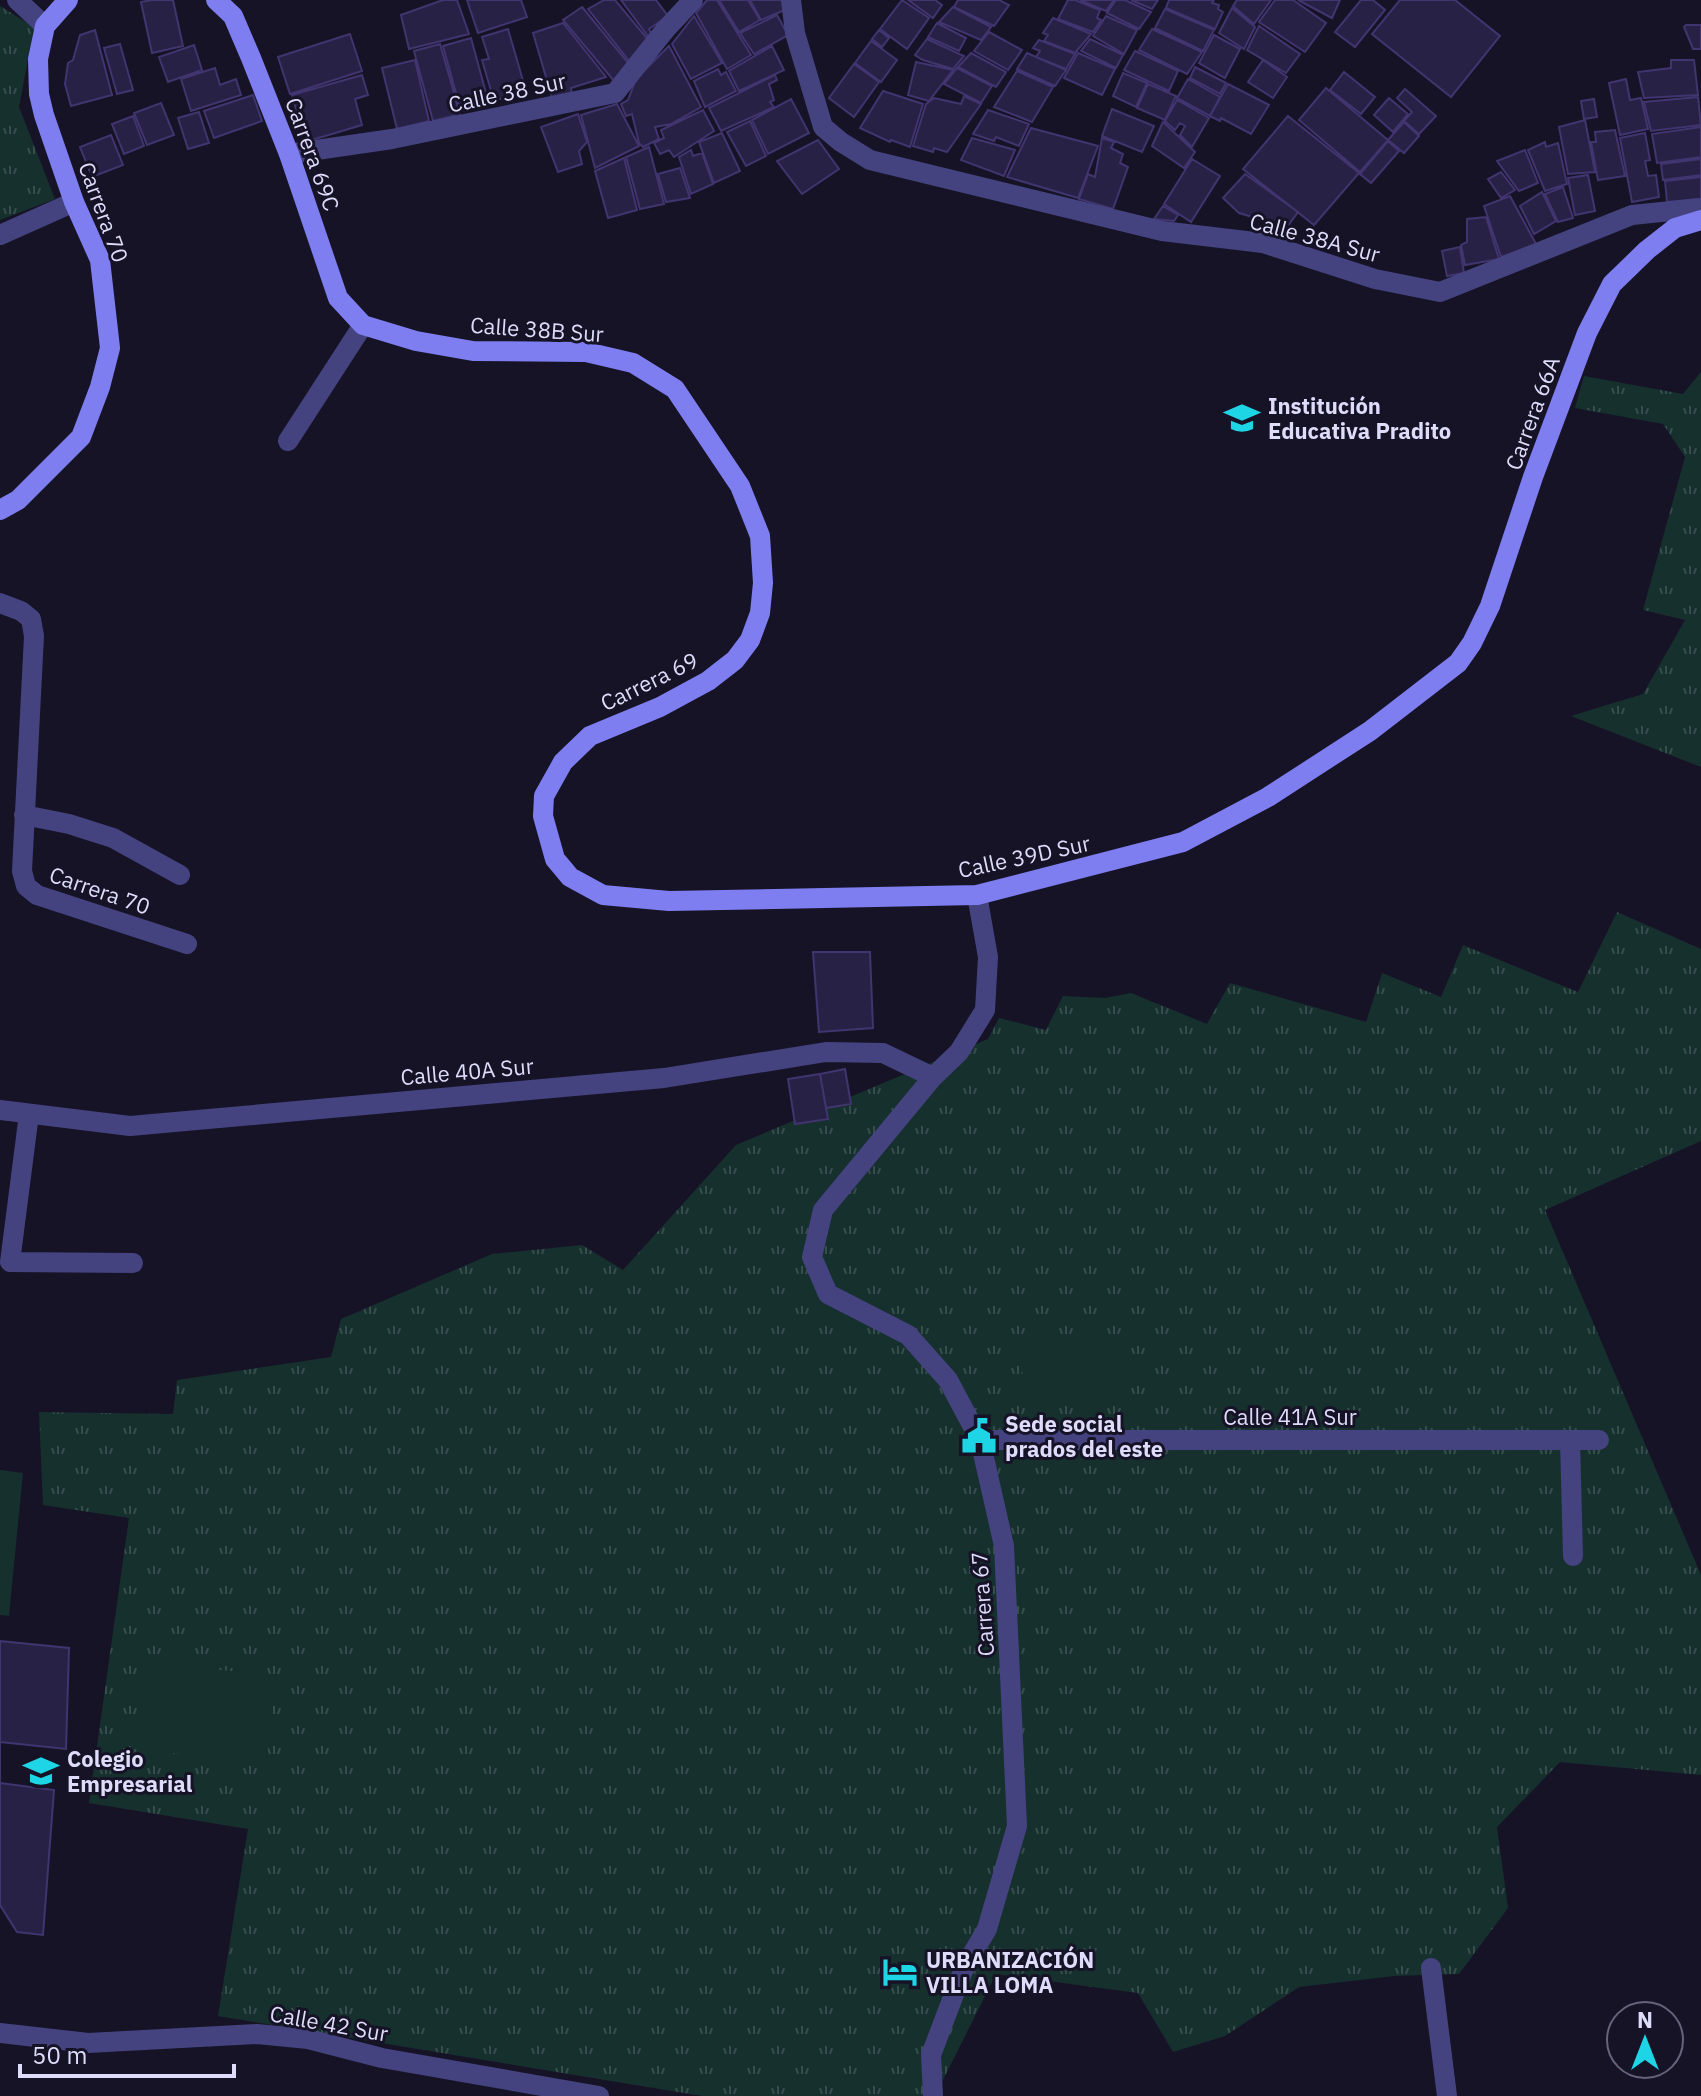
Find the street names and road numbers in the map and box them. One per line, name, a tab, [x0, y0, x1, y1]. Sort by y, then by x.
street label: Calle 38 Sur	[446, 65, 568, 119]
street label: Carrera 69C	[279, 93, 347, 215]
street label: Carrera 70	[72, 158, 136, 266]
street label: Calle 38A Sur	[1247, 206, 1383, 268]
street label: Calle 38B Sur	[469, 310, 605, 348]
street label: Carrera 66A	[1498, 352, 1566, 474]
street label: Carrera 69	[596, 645, 702, 717]
street label: Calle 39D Sur	[955, 828, 1093, 884]
street label: Carrera 70	[46, 859, 154, 921]
street label: Calle 40A Sur	[399, 1051, 535, 1091]
street label: Calle 41A Sur	[1223, 1402, 1357, 1431]
street label: Carrera 67	[964, 1551, 1000, 1657]
street label: Calle 42 Sur	[268, 1998, 390, 2048]

